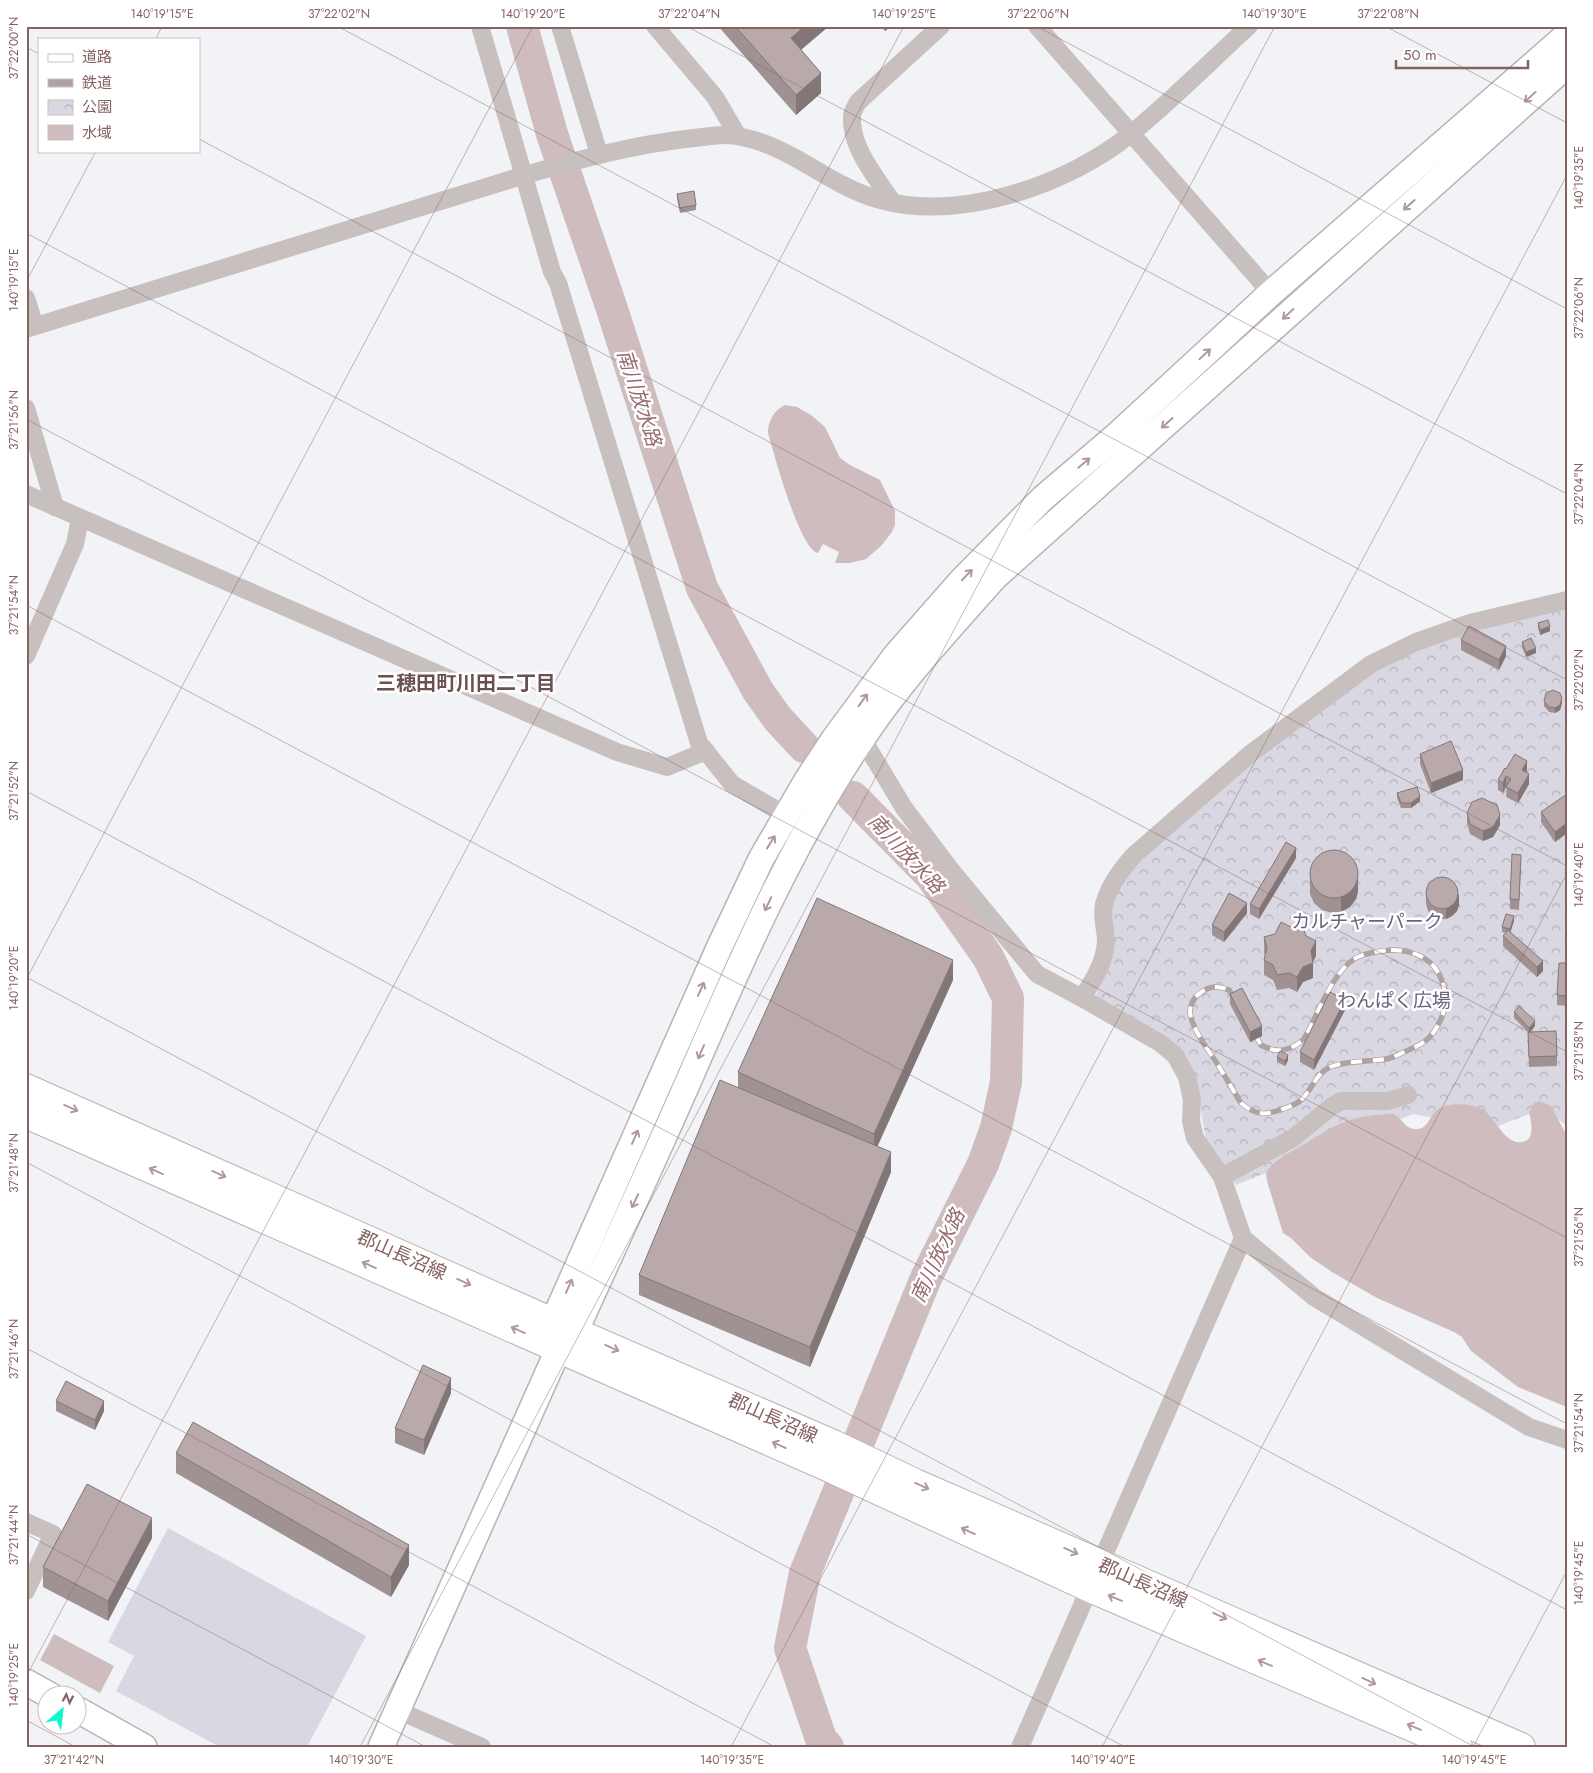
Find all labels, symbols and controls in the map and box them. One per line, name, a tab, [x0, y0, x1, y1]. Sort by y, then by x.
text: 140°19'15"E	[130, 5, 194, 23]
text: 37°22'02"N	[308, 5, 370, 23]
text: 140°19'20"E	[501, 5, 565, 23]
text: 37°22'04"N	[658, 5, 720, 23]
text: 140°19'25"E	[872, 5, 936, 23]
text: 37°22'06"N	[1007, 5, 1069, 23]
text: 140°19'30"E	[1242, 5, 1306, 23]
text: 37°22'08"N	[1357, 5, 1419, 23]
text: 37°22'00"N	[5, 17, 23, 79]
legend	[38, 38, 200, 152]
scale bar	[1396, 38, 1528, 70]
text: 50 m	[1403, 44, 1437, 66]
text: 道路	[82, 46, 112, 68]
text: 鉄道	[82, 72, 112, 94]
one-way arrow	[1524, 92, 1537, 103]
text: 公園	[82, 96, 112, 118]
text: 水域	[82, 122, 112, 144]
text: 140°19'35"E	[1570, 146, 1588, 210]
one-way arrow	[1402, 200, 1415, 211]
text: 140°19'15"E	[5, 248, 23, 312]
text: 37°22'06"N	[1570, 277, 1588, 339]
one-way arrow	[1282, 309, 1295, 320]
water label: 南川放水路	[610, 346, 669, 452]
one-way arrow	[1198, 348, 1211, 360]
text: 37°21'56"N	[5, 390, 23, 450]
one-way arrow	[1161, 417, 1174, 429]
one-way arrow	[1077, 458, 1090, 469]
text: 37°22'04"N	[1570, 463, 1588, 525]
one-way arrow	[961, 569, 973, 582]
text: 37°21'54"N	[5, 575, 23, 635]
text: 37°22'02"N	[1570, 649, 1588, 711]
district label: 三穂田町川田二丁目	[376, 669, 556, 698]
one-way arrow	[858, 693, 868, 707]
text: 37°21'52"N	[5, 761, 23, 821]
water label: 南川放水路	[861, 808, 952, 902]
one-way arrow	[766, 836, 776, 850]
text: 140°19'40"E	[1570, 842, 1588, 908]
one-way arrow	[763, 896, 772, 911]
park label: カルチャーパーク	[1291, 908, 1443, 935]
text: 140°19'20"E	[5, 946, 23, 1010]
one-way arrow	[696, 982, 706, 997]
park label: わんぱく広場	[1337, 987, 1451, 1014]
text: 37°21'58"N	[1570, 1021, 1588, 1081]
one-way arrow	[695, 1044, 705, 1059]
one-way arrow	[63, 1103, 78, 1113]
one-way arrow	[631, 1130, 641, 1145]
text: 37°21'48"N	[5, 1133, 23, 1193]
one-way arrow	[149, 1166, 164, 1176]
one-way arrow	[211, 1169, 226, 1179]
one-way arrow	[629, 1193, 639, 1208]
water label: 南川放水路	[904, 1203, 973, 1307]
text: 37°21'56"N	[1570, 1207, 1588, 1267]
street label: 郡山長沼線	[353, 1223, 451, 1287]
one-way arrow	[362, 1259, 377, 1269]
one-way arrow	[456, 1278, 471, 1288]
one-way arrow	[565, 1279, 575, 1294]
text: 37°21'46"N	[5, 1319, 23, 1379]
one-way arrow	[511, 1325, 526, 1335]
one-way arrow	[604, 1344, 619, 1354]
street label: 郡山長沼線	[724, 1386, 822, 1450]
text: 37°21'54"N	[1570, 1393, 1588, 1453]
one-way arrow	[772, 1440, 787, 1450]
one-way arrow	[914, 1481, 929, 1491]
text: 37°21'44"N	[5, 1505, 23, 1565]
one-way arrow	[960, 1526, 975, 1536]
text: 140°19'45"E	[1570, 1541, 1588, 1605]
one-way arrow	[1063, 1547, 1078, 1557]
street label: 郡山長沼線	[1094, 1551, 1192, 1615]
one-way arrow	[1108, 1593, 1123, 1603]
one-way arrow	[1212, 1612, 1227, 1622]
text: 140°19'25"E	[5, 1643, 23, 1707]
one-way arrow	[1258, 1657, 1273, 1667]
one-way arrow	[1361, 1677, 1376, 1687]
north arrow	[38, 1686, 88, 1736]
text: N	[58, 1687, 78, 1710]
one-way arrow	[1407, 1722, 1422, 1732]
text: 37°21'42"N	[44, 1751, 104, 1769]
text: 140°19'30"E	[329, 1751, 393, 1769]
text: 140°19'35"E	[700, 1751, 764, 1769]
text: 140°19'40"E	[1070, 1751, 1136, 1769]
text: 140°19'45"E	[1442, 1751, 1506, 1769]

